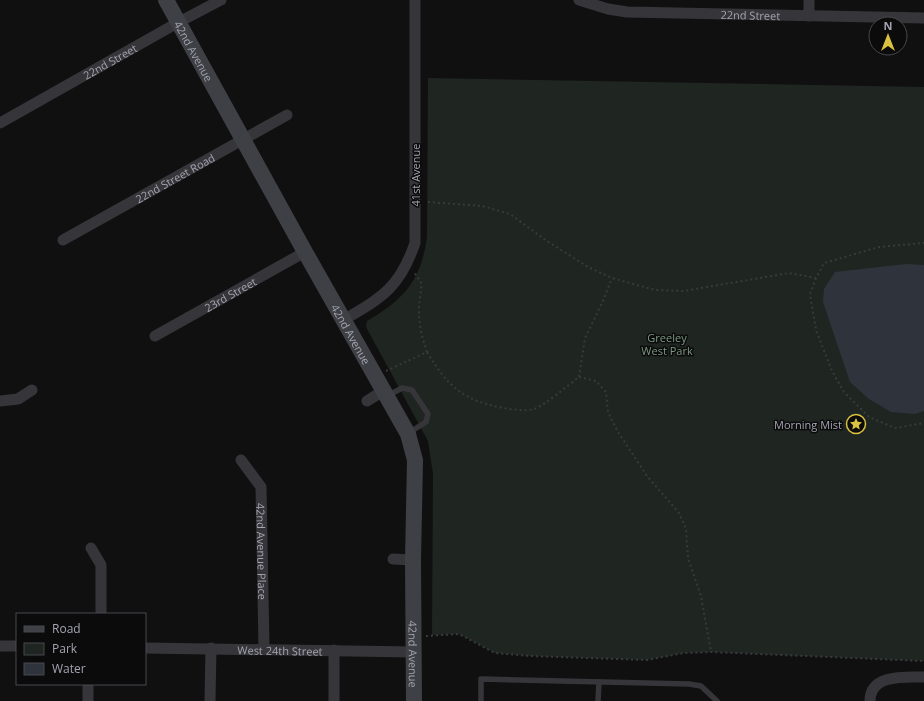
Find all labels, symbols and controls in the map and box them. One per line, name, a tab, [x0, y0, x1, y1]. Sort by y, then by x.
street label: 22nd Street	[720, 6, 780, 23]
north arrow	[868, 16, 908, 56]
street label: 42nd Avenue	[171, 18, 217, 84]
text: N	[884, 18, 892, 33]
street label: 22nd Street	[80, 40, 139, 82]
street label: 41st Avenue	[408, 144, 423, 206]
street label: 22nd Street Road	[132, 149, 217, 206]
street label: 23rd Street	[201, 273, 259, 315]
street label: 42nd Avenue	[328, 301, 374, 367]
park label: Greeley West Park	[641, 330, 693, 358]
place icon: Morning Mist	[845, 413, 867, 435]
place label: Morning Mist	[774, 417, 842, 432]
street label: 42nd Avenue Place	[254, 503, 271, 600]
legend	[16, 613, 146, 685]
text: Road	[52, 620, 81, 637]
street label: 42nd Avenue	[406, 620, 421, 688]
text: Park	[52, 640, 78, 657]
street label: West 24th Street	[237, 642, 323, 658]
text: Water	[52, 660, 86, 677]

